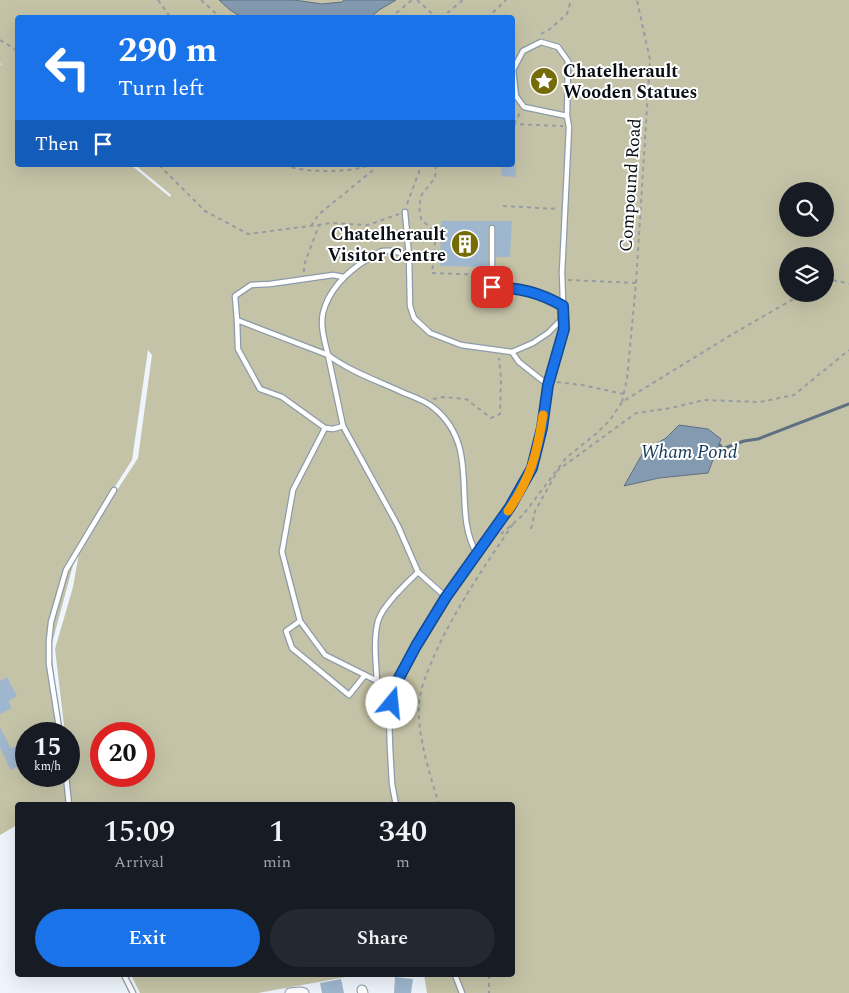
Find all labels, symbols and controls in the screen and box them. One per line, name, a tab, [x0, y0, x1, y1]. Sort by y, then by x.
text: 290 m	[118, 24, 217, 77]
icon: left	[35, 35, 100, 100]
place label: Chatelherault Wooden Statues	[563, 58, 697, 106]
place icon: Chatelherault Wooden Statues	[529, 66, 559, 96]
text: Turn left	[118, 72, 204, 105]
street label: Compound Road	[612, 117, 649, 253]
text: Then	[35, 130, 79, 159]
icon: arrive	[89, 130, 117, 158]
map controls	[779, 182, 834, 302]
button: search	[779, 182, 834, 237]
place label: Chatelherault Visitor Centre	[327, 221, 446, 269]
building icon: Chatelherault Visitor Centre	[450, 229, 480, 259]
button: layers	[779, 247, 834, 302]
pin	[471, 266, 513, 308]
icon: arrive	[478, 273, 506, 301]
water label: Wham Pond	[641, 438, 738, 467]
position arrow	[365, 676, 417, 728]
speed limit sign: 20	[90, 722, 155, 787]
text: 15	[33, 729, 62, 767]
text: km/h	[34, 757, 61, 776]
text: 15:09	[103, 809, 175, 855]
text: 1	[269, 809, 285, 855]
text: 340	[379, 809, 427, 855]
text: Arrival	[114, 850, 164, 874]
text: min	[263, 850, 291, 874]
text: m	[396, 850, 410, 874]
button: Exit	[35, 909, 260, 967]
button: Share	[270, 909, 495, 967]

